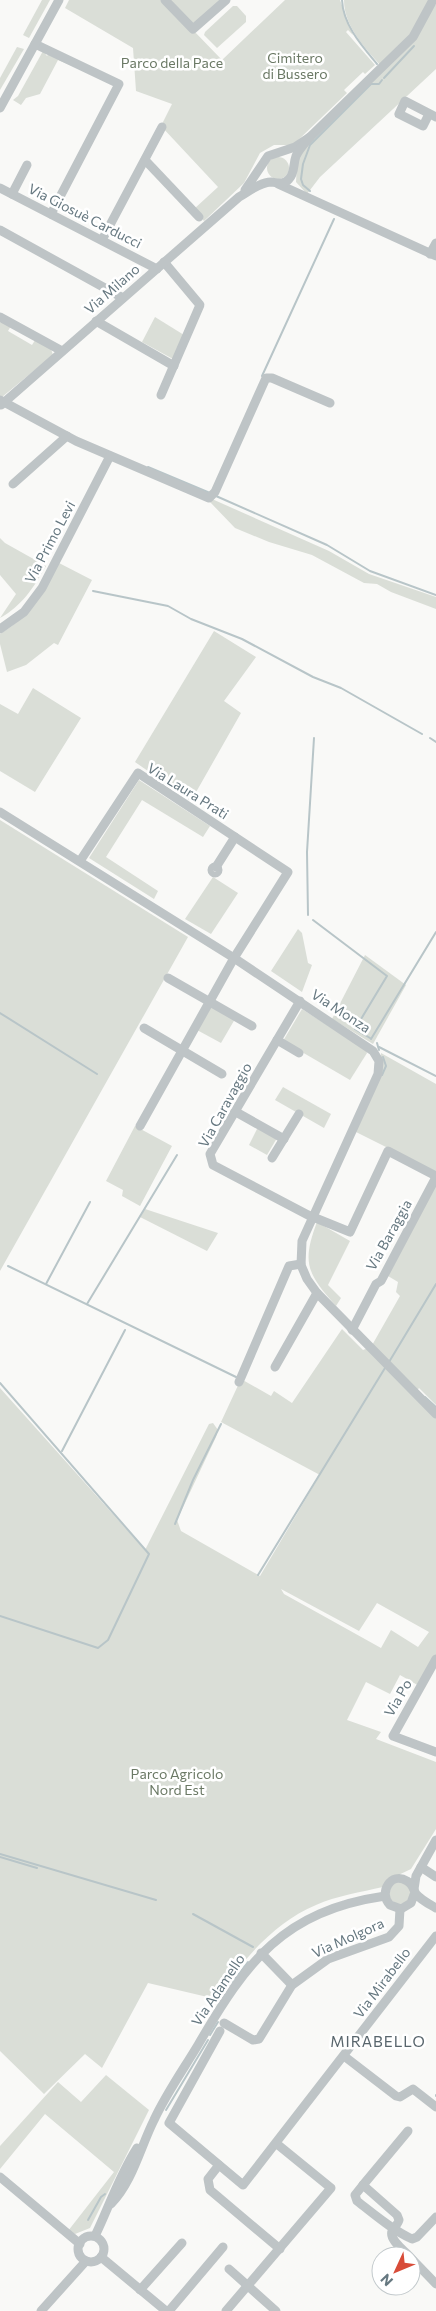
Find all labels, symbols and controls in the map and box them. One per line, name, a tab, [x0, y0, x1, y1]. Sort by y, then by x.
park label: Cimitero di Bussero	[262, 49, 328, 82]
park label: Parco della Pace	[121, 54, 223, 71]
street label: Via Giosuè Carducci	[26, 180, 145, 252]
street label: Via Milano	[81, 260, 143, 317]
street label: Via Primo Levi	[21, 498, 78, 586]
street label: Via Laura Prati	[144, 759, 232, 822]
street label: Via Monza	[308, 985, 374, 1036]
street label: Via Caravaggio	[194, 1059, 255, 1150]
street label: Via Baraggia	[362, 1196, 415, 1273]
street label: Via Po	[380, 1676, 415, 1719]
park label: Parco Agricolo Nord Est	[131, 1765, 223, 1798]
street label: Via Molgora	[309, 1914, 386, 1961]
street label: Via Mirabello	[349, 1944, 414, 2021]
street label: Via Adamello	[187, 1951, 248, 2029]
district label: MIRABELLO	[330, 2032, 426, 2050]
north arrow	[371, 2246, 421, 2296]
text: N	[377, 2271, 396, 2290]

